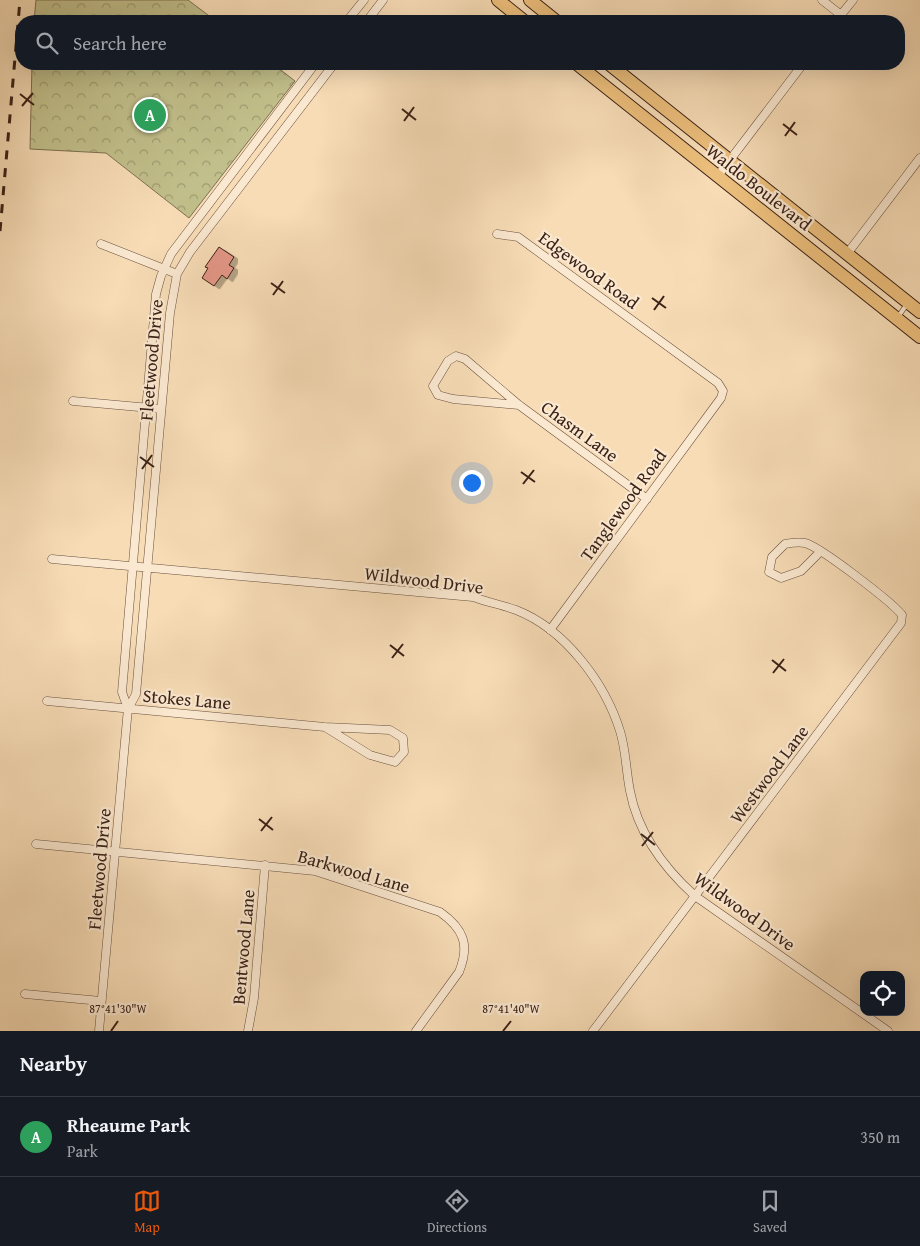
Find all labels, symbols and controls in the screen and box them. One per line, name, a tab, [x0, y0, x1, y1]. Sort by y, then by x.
search box	[15, 15, 905, 70]
icon: search	[33, 29, 61, 57]
text: Search here	[73, 29, 167, 57]
pin: A	[134, 96, 166, 134]
street label: Waldo Boulevard	[700, 137, 818, 237]
street label: Edgewood Road	[533, 224, 645, 316]
street label: Fleetwood Drive	[132, 298, 170, 422]
street label: Chasm Lane	[536, 394, 624, 468]
street label: Tanglewood Road	[573, 443, 673, 567]
your location	[459, 470, 485, 496]
street label: Wildwood Drive	[363, 559, 485, 601]
street label: Stokes Lane	[142, 682, 232, 716]
street label: Westwood Lane	[723, 719, 815, 829]
street label: Fleetwood Drive	[80, 807, 118, 931]
street label: Barkwood Lane	[295, 842, 413, 900]
street label: Wildwood Drive	[689, 865, 801, 957]
street label: Bentwood Lane	[225, 888, 261, 1006]
map controls	[860, 971, 905, 1016]
button: locate	[860, 971, 905, 1016]
text: 87°41'30"W	[89, 1000, 148, 1017]
text: 87°41'40"W	[482, 1000, 541, 1017]
text: Nearby	[20, 1048, 87, 1079]
text: Rheaume Park	[67, 1111, 190, 1139]
text: A	[31, 1125, 41, 1149]
text: 350 m	[860, 1125, 900, 1149]
text: Park	[67, 1139, 98, 1163]
tab: Map	[133, 1187, 161, 1237]
tab: Directions	[427, 1187, 487, 1237]
tab: Saved	[753, 1187, 787, 1237]

